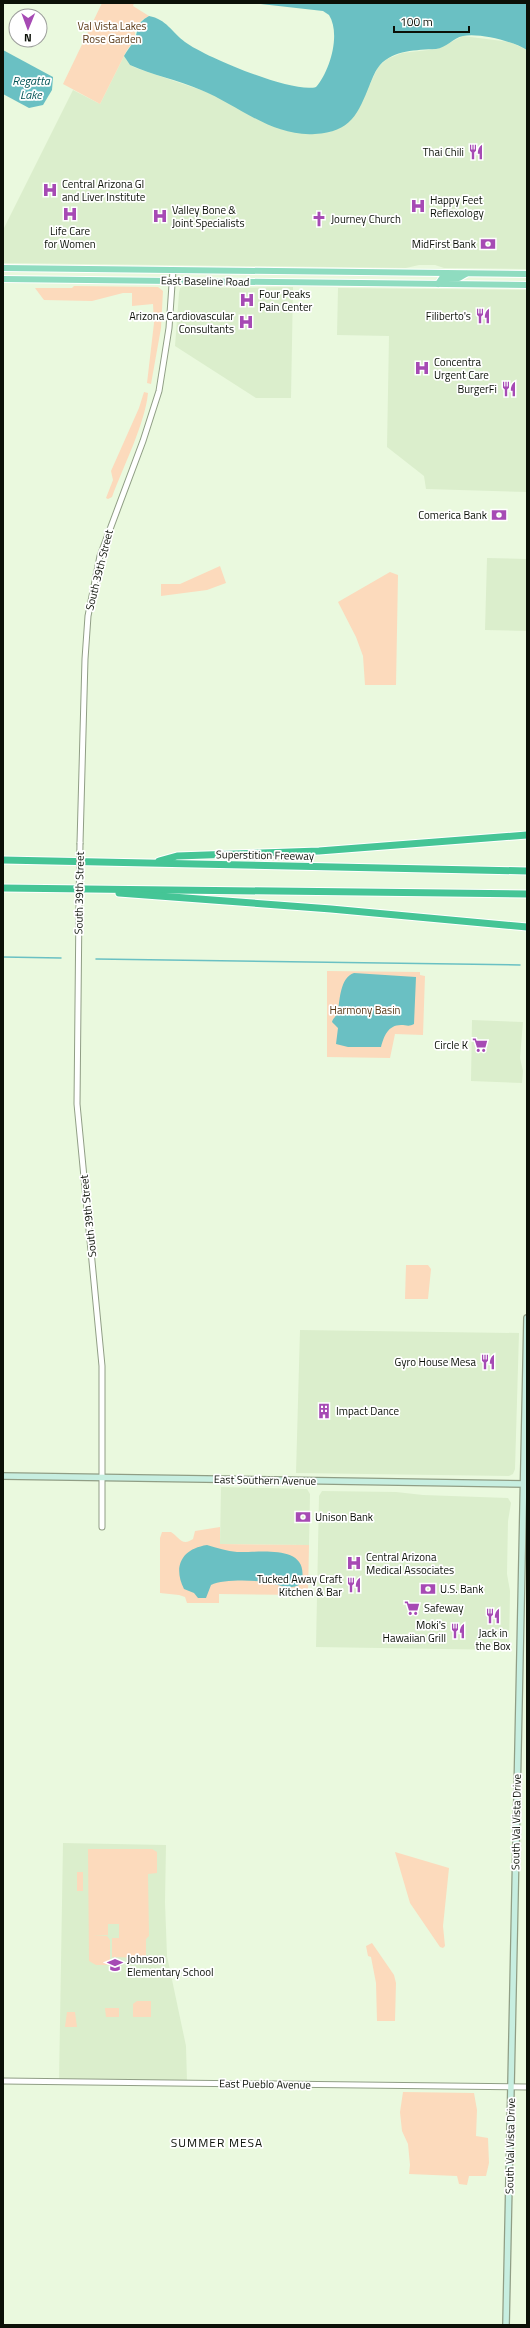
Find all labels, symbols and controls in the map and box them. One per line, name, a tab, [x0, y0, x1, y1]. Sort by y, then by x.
north arrow	[8, 8, 48, 48]
scale bar	[394, 8, 469, 34]
text: 100 m	[400, 12, 433, 31]
park label: Val Vista Lakes Rose Garden	[78, 18, 146, 47]
text: N	[24, 30, 32, 46]
water label: Regatta Lake	[12, 71, 51, 104]
restaurant icon: Thai Chili	[467, 143, 485, 161]
place label: Thai Chili	[423, 144, 464, 160]
place label: Central Arizona GI and Liver Institute	[62, 176, 146, 205]
hospital icon: Central Arizona GI and Liver Institute	[41, 181, 59, 199]
place label: Happy Feet Reflexology	[430, 192, 485, 221]
hospital icon: Happy Feet Reflexology	[409, 197, 427, 215]
place label: Valley Bone & Joint Specialists	[172, 202, 245, 231]
hospital icon: Life Care for Women	[61, 205, 79, 223]
hospital icon: Valley Bone & Joint Specialists	[151, 207, 169, 225]
church icon: Journey Church	[310, 210, 328, 228]
place label: Journey Church	[331, 211, 401, 227]
place label: Life Care for Women	[44, 223, 96, 252]
bank icon: MidFirst Bank	[479, 235, 497, 253]
place label: MidFirst Bank	[412, 236, 477, 252]
street label: East Baseline Road	[161, 272, 250, 290]
place label: Four Peaks Pain Center	[259, 286, 312, 315]
hospital icon: Four Peaks Pain Center	[238, 291, 256, 309]
restaurant icon: Filiberto's	[474, 307, 492, 325]
place label: Arizona Cardiovascular Consultants	[129, 308, 234, 337]
place label: Filiberto's	[426, 308, 471, 324]
hospital icon: Arizona Cardiovascular Consultants	[237, 313, 255, 331]
place label: Concentra Urgent Care	[434, 354, 489, 383]
hospital icon: Concentra Urgent Care	[413, 359, 431, 377]
restaurant icon: BurgerFi	[500, 380, 518, 398]
place label: BurgerFi	[457, 381, 497, 397]
bank icon: Comerica Bank	[490, 506, 508, 524]
place label: Comerica Bank	[418, 507, 488, 523]
street label: South 39th Street	[81, 528, 117, 612]
street label: Superstition Freeway	[216, 846, 315, 864]
street label: South 39th Street	[70, 851, 88, 934]
park label: Harmony Basin	[329, 1002, 401, 1018]
supermarket icon: Circle K	[471, 1036, 489, 1054]
place label: Circle K	[434, 1037, 469, 1053]
street label: South 39th Street	[76, 1174, 100, 1258]
restaurant icon: Gyro House Mesa	[479, 1353, 497, 1371]
place label: Gyro House Mesa	[395, 1354, 476, 1370]
building icon: Impact Dance	[315, 1402, 333, 1420]
place label: Impact Dance	[336, 1403, 400, 1419]
street label: East Southern Avenue	[214, 1471, 317, 1489]
bank icon: Unison Bank	[294, 1508, 312, 1526]
place label: Unison Bank	[315, 1509, 374, 1525]
place label: Central Arizona Medical Associates	[366, 1549, 454, 1578]
hospital icon: Central Arizona Medical Associates	[345, 1554, 363, 1572]
place label: Tucked Away Craft Kitchen & Bar	[257, 1571, 342, 1600]
restaurant icon: Tucked Away Craft Kitchen & Bar	[345, 1576, 363, 1594]
bank icon: U.S. Bank	[419, 1580, 437, 1598]
place label: U.S. Bank	[440, 1581, 484, 1597]
supermarket icon: Safeway	[403, 1599, 421, 1617]
place label: Safeway	[424, 1600, 464, 1616]
restaurant icon: Jack in the Box	[484, 1607, 502, 1625]
place label: Moki's Hawaiian Grill	[382, 1617, 446, 1646]
restaurant icon: Moki's Hawaiian Grill	[449, 1622, 467, 1640]
place label: Jack in the Box	[475, 1625, 511, 1654]
street label: South Val Vista Drive	[507, 1773, 525, 1870]
place label: Johnson Elementary School	[127, 1951, 214, 1980]
school or university icon: Johnson Elementary School	[106, 1956, 124, 1974]
street label: East Pueblo Avenue	[219, 2075, 312, 2093]
street label: South Val Vista Drive	[501, 2097, 519, 2194]
district label: SUMMER MESA	[171, 2133, 263, 2152]

